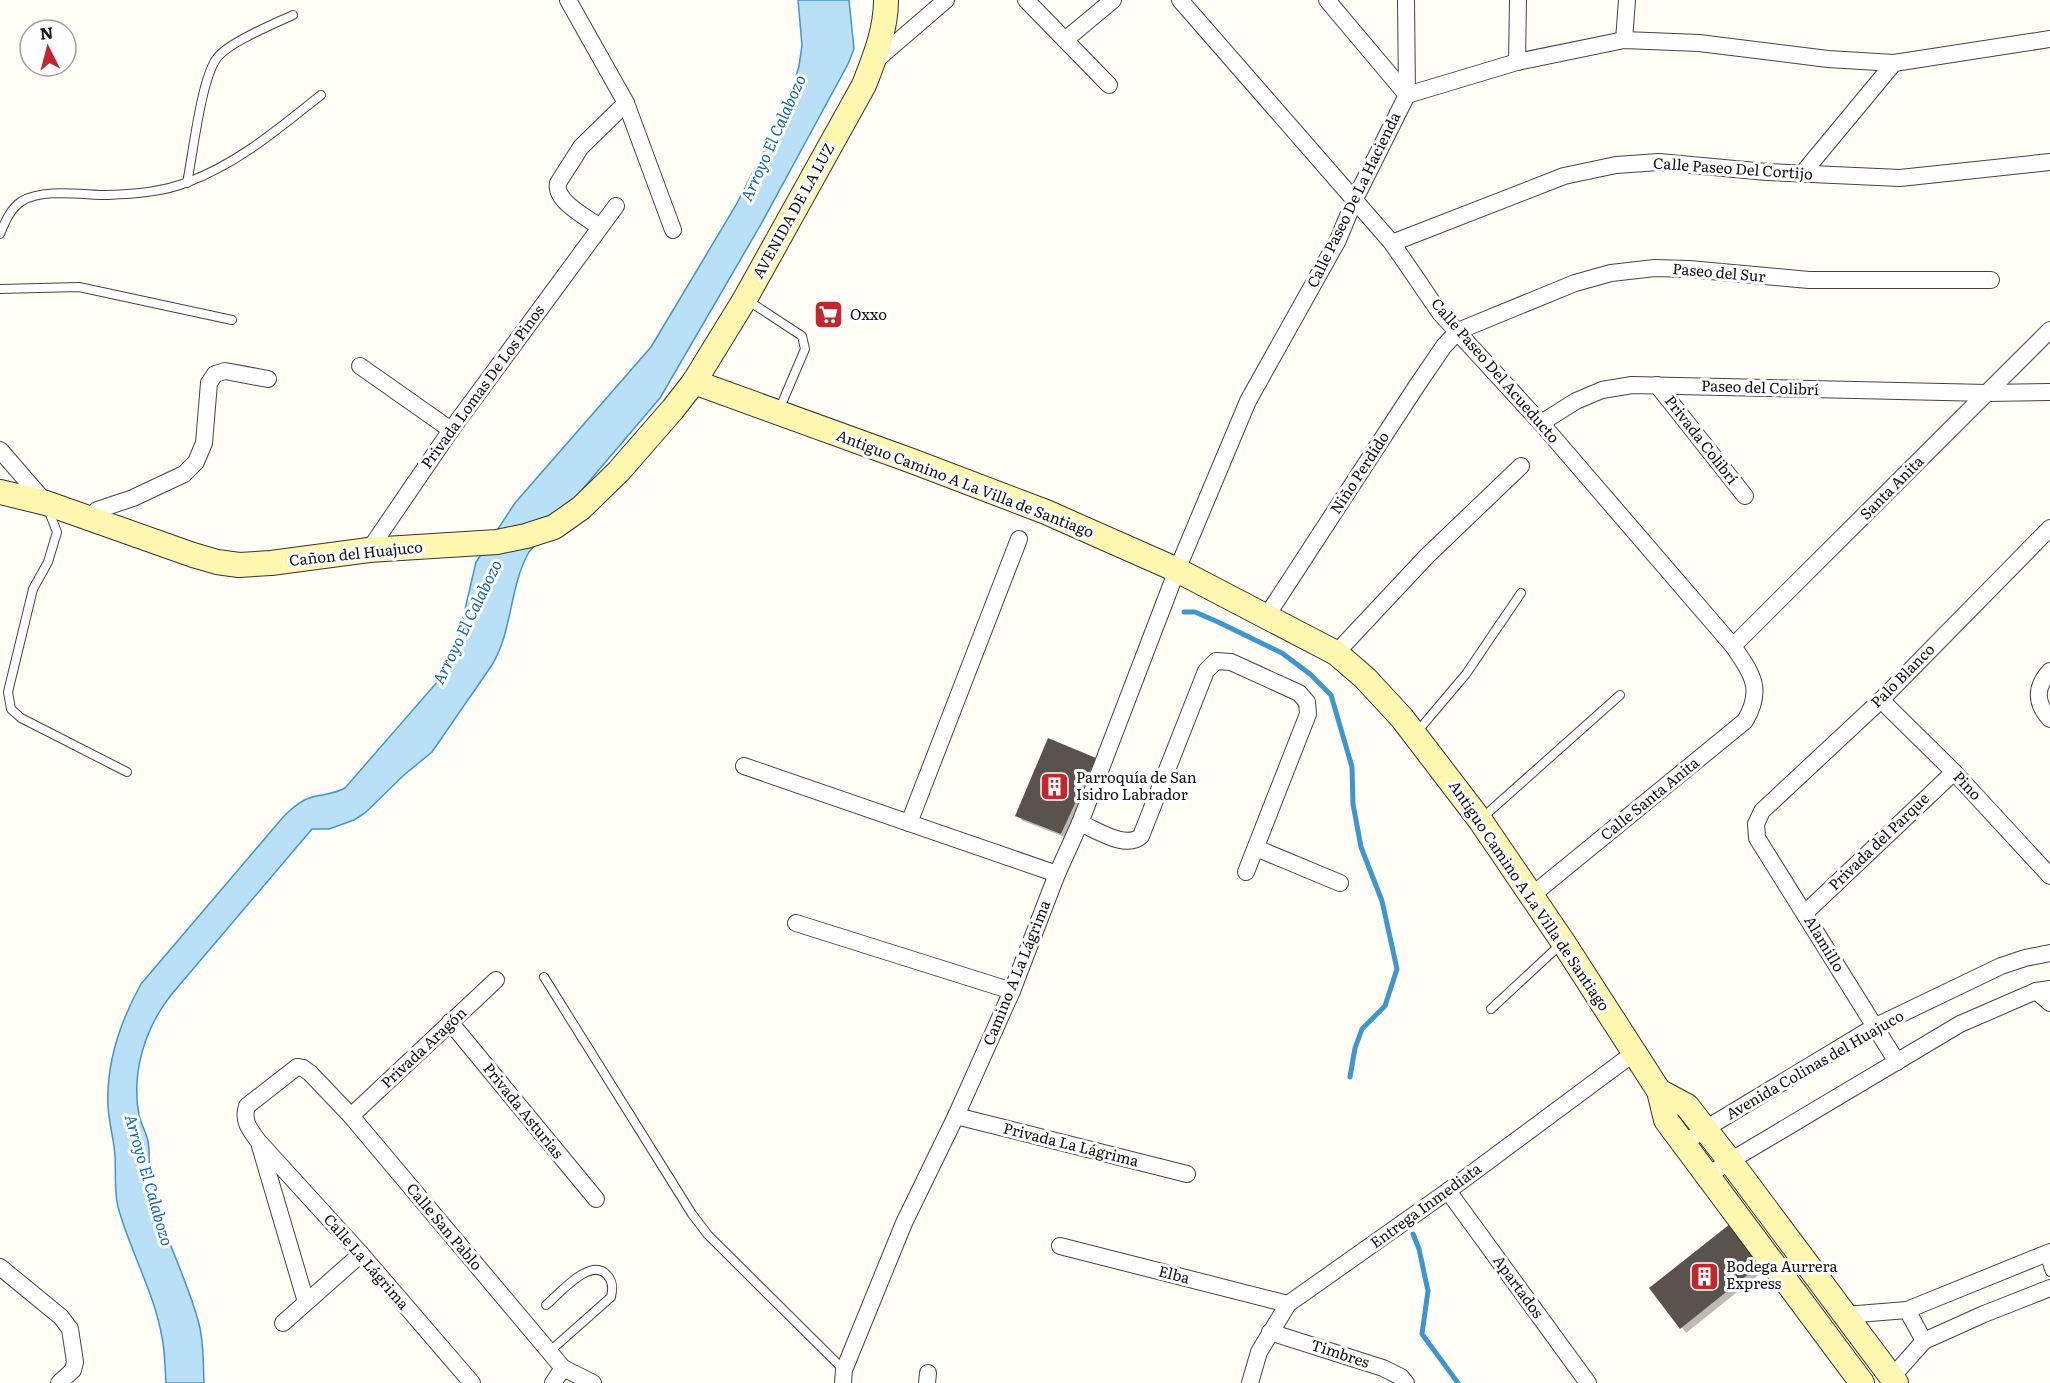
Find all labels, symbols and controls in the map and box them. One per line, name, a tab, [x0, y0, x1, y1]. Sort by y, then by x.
north arrow	[18, 18, 78, 78]
text: N	[38, 19, 54, 45]
water label: Arroyo El Calabozo	[733, 70, 811, 205]
street label: Calle Paseo De La Hacienda	[1300, 107, 1406, 291]
street label: AVENIDA DE LA LUZ	[746, 138, 840, 282]
street label: Calle Paseo Del Cortijo	[1652, 150, 1814, 185]
street label: Paseo del Sur	[1672, 256, 1767, 287]
street label: Calle Paseo Del Acueducto	[1426, 292, 1566, 448]
street label: Privada Lomas De Los Pinos	[414, 299, 549, 473]
supermarket icon: Oxxo	[813, 299, 845, 331]
place label: Oxxo	[850, 302, 887, 325]
street label: Paseo del Colibrí	[1701, 373, 1819, 400]
street label: Privada Colibrí	[1660, 390, 1744, 488]
street label: Antiguo Camino A La Villa de Santiago	[833, 423, 1098, 543]
street label: Niño Perdido	[1323, 426, 1394, 518]
street label: Santa Anita	[1854, 449, 1929, 524]
street label: Cañon del Huajuco	[288, 534, 424, 571]
water label: Arroyo El Calabozo	[425, 555, 507, 688]
street label: Palo Blanco	[1865, 637, 1939, 712]
street label: Calle Santa Anita	[1595, 750, 1704, 845]
place label: Parroquía de San Isidro Labrador	[1076, 765, 1197, 805]
street label: Pino	[1949, 765, 1988, 805]
building icon: Parroquía de San Isidro Labrador	[1039, 771, 1071, 803]
street label: Antiguo Camino A La Villa de Santiago	[1444, 775, 1617, 1015]
street label: Privada del Parque	[1822, 787, 1934, 895]
street label: Camino A La Lágrima	[976, 896, 1056, 1049]
street label: Alamillo	[1799, 911, 1851, 976]
street label: Privada Aragón	[375, 1001, 471, 1093]
street label: Avenida Colinas del Huajuco	[1721, 1003, 1908, 1124]
street label: Privada Asturias	[478, 1057, 570, 1163]
water label: Arroyo El Calabozo	[120, 1111, 180, 1249]
street label: Privada La Lágrima	[1001, 1116, 1142, 1172]
street label: Entrega Inmediata	[1365, 1156, 1486, 1253]
street label: Calle San Pablo	[402, 1177, 489, 1275]
street label: Calle La Lágrima	[319, 1208, 416, 1315]
street label: Apartados	[1488, 1250, 1550, 1323]
place label: Bodega Aurrera Express	[1726, 1254, 1839, 1294]
street label: Elba	[1156, 1259, 1193, 1289]
building icon: Bodega Aurrera Express	[1689, 1260, 1721, 1292]
street label: Timbres	[1308, 1332, 1373, 1373]

